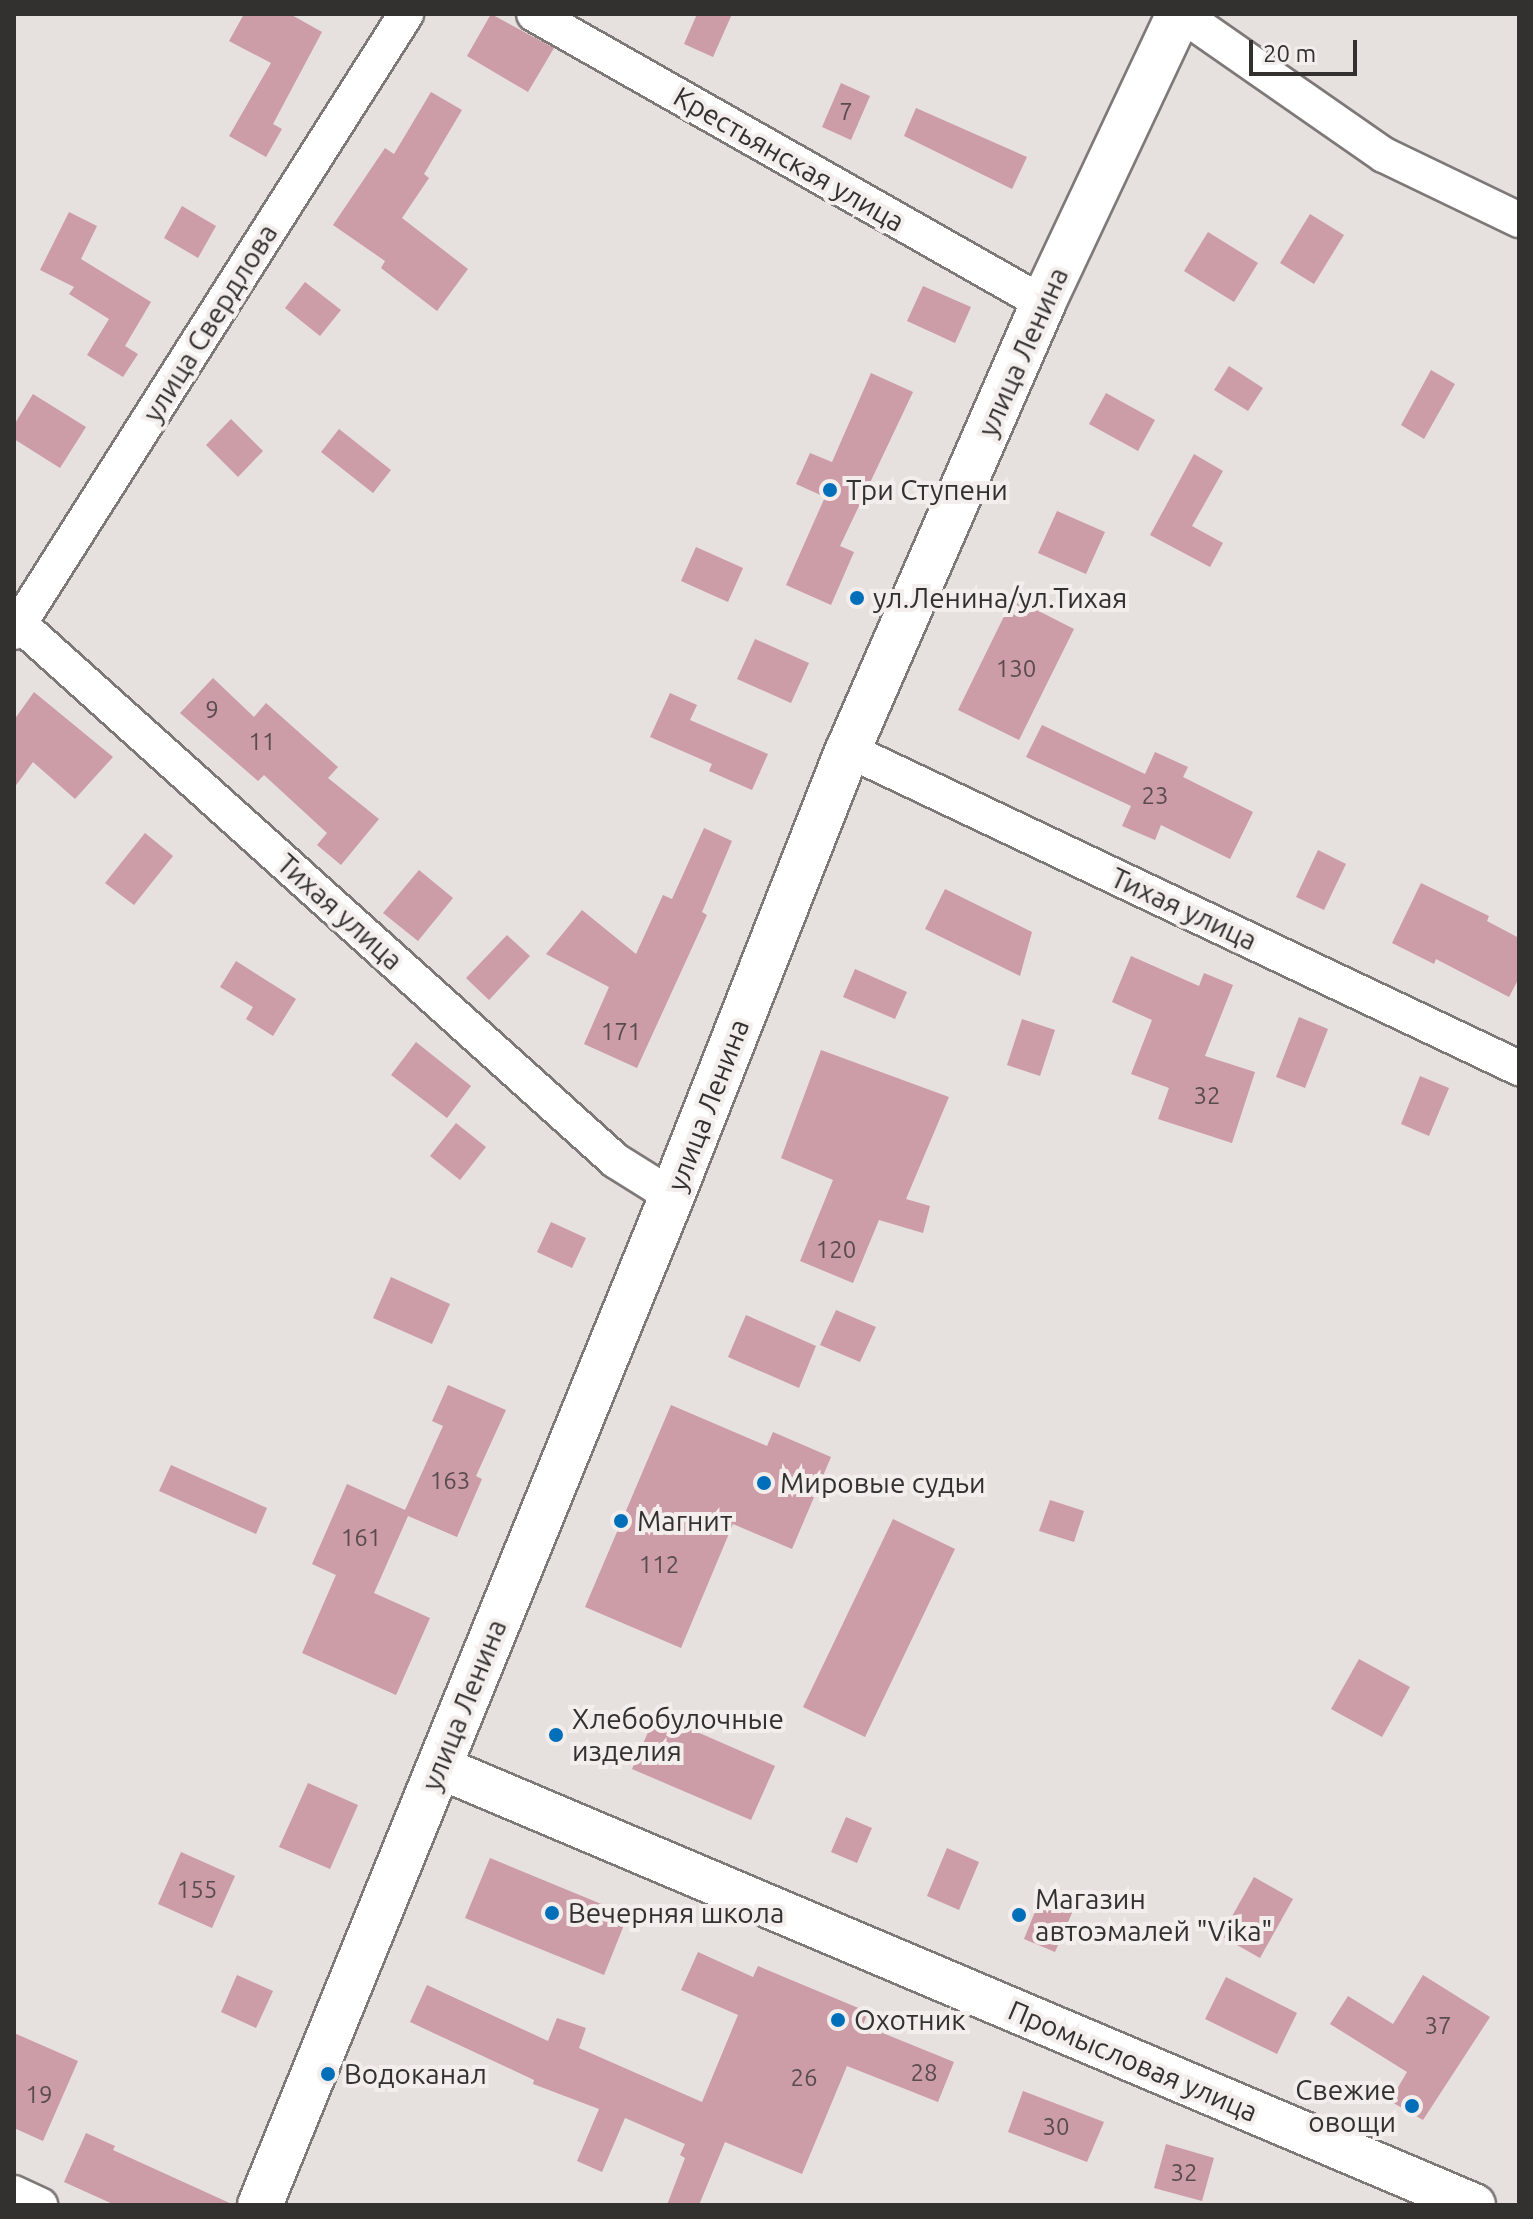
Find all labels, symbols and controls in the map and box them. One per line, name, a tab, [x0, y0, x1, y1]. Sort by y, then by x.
scale bar	[1253, 24, 1361, 74]
text: 20 m	[1263, 40, 1316, 67]
street label: Крестьянская улица	[668, 79, 910, 239]
house number: 7	[839, 98, 853, 126]
street label: улица Свердлова	[136, 218, 284, 428]
street label: улица Ленина	[971, 262, 1075, 442]
place label: Три Ступени	[846, 473, 1008, 507]
marker: Три Ступени	[821, 481, 839, 499]
place label: ул.Ленина/ул.Тихая	[873, 581, 1127, 615]
marker: ул.Ленина/ул.Тихая	[848, 589, 866, 607]
house number: 130	[996, 655, 1036, 683]
house number: 9	[205, 696, 219, 724]
house number: 11	[248, 728, 276, 756]
house number: 23	[1141, 782, 1169, 810]
street label: Тихая улица	[270, 847, 410, 977]
street label: Тихая улица	[1106, 861, 1262, 957]
street label: улица Ленина	[660, 1014, 756, 1196]
house number: 171	[601, 1018, 641, 1046]
house number: 32	[1193, 1082, 1221, 1110]
house number: 120	[816, 1236, 856, 1264]
place label: Мировые судьи	[780, 1466, 986, 1500]
house number: 163	[430, 1467, 470, 1495]
marker: Мировые судьи	[755, 1474, 773, 1492]
place label: Магнит	[637, 1504, 732, 1538]
marker: Магнит	[612, 1512, 630, 1530]
house number: 161	[341, 1524, 381, 1552]
house number: 112	[639, 1551, 679, 1579]
street label: улица Ленина	[414, 1615, 514, 1795]
place label: Хлебобулочные изделия	[572, 1702, 784, 1768]
marker: Хлебобулочные изделия	[547, 1726, 565, 1744]
house number: 155	[177, 1876, 217, 1904]
place label: Магазин автоэмалей "Vika"	[1035, 1882, 1273, 1948]
place label: Вечерняя школа	[568, 1896, 784, 1930]
marker: Вечерняя школа	[543, 1904, 561, 1922]
marker: Магазин автоэмалей "Vika"	[1010, 1906, 1028, 1924]
street label: Промысловая улица	[1003, 1993, 1263, 2129]
place label: Охотник	[854, 2003, 966, 2037]
marker: Охотник	[829, 2011, 847, 2029]
house number: 37	[1424, 2012, 1452, 2040]
place label: Водоканал	[344, 2057, 487, 2091]
house number: 28	[910, 2059, 938, 2087]
house number: 26	[790, 2064, 818, 2092]
marker: Водоканал	[319, 2065, 337, 2083]
place label: Свежие овощи	[1295, 2073, 1396, 2139]
house number: 19	[25, 2081, 53, 2109]
marker: Свежие овощи	[1403, 2097, 1421, 2115]
house number: 30	[1042, 2113, 1070, 2141]
house number: 32	[1170, 2159, 1198, 2187]

